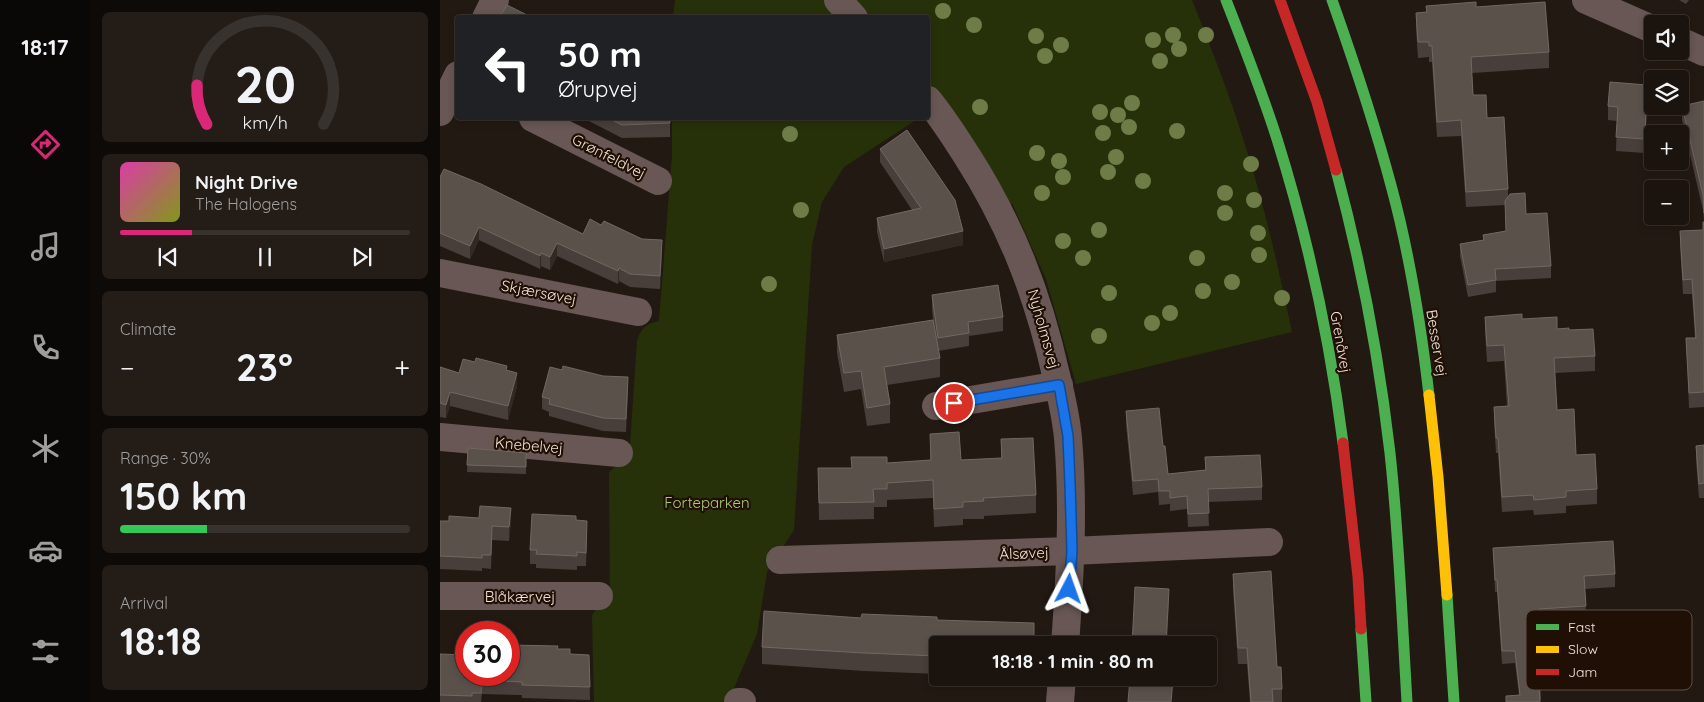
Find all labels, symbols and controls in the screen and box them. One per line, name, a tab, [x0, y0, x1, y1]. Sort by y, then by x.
map controls	[1644, 15, 1689, 225]
button: sound	[1644, 15, 1689, 60]
text: 50 m	[558, 32, 642, 76]
text: 18:17	[21, 33, 69, 61]
icon: left	[475, 35, 540, 100]
text: 20	[234, 51, 296, 116]
button: layers	[1644, 70, 1689, 115]
text: Ørupvej	[558, 75, 638, 103]
text: km/h	[242, 111, 288, 133]
button: +	[1644, 125, 1689, 170]
icon: directions	[28, 127, 63, 162]
street label: Grønfeldvej	[569, 129, 649, 183]
text: Night Drive	[195, 170, 298, 194]
button: −	[1644, 180, 1689, 225]
text: The Halogens	[195, 194, 297, 214]
icon: music	[28, 229, 63, 264]
icon: previous	[154, 243, 182, 271]
icon: pause	[251, 243, 279, 271]
icon: next	[348, 243, 376, 271]
street label: Skjærsøvej	[500, 275, 578, 309]
street label: Nyholmsvej	[1024, 287, 1064, 371]
street label: Besservej	[1422, 308, 1452, 378]
street label: Grenåvej	[1326, 310, 1356, 374]
text: Climate	[120, 319, 176, 339]
icon: phone	[28, 330, 63, 365]
text: 23°	[236, 343, 293, 391]
text: −	[120, 350, 135, 385]
text: +	[394, 350, 410, 385]
pin	[933, 382, 975, 424]
icon: arrive	[940, 389, 968, 417]
icon: climate	[28, 431, 63, 466]
street label: Knebelvej	[494, 433, 564, 457]
text: Range · 30%	[120, 448, 211, 468]
text: 150 km	[120, 472, 247, 520]
park label: Forteparken	[664, 493, 750, 512]
icon: car	[28, 533, 63, 568]
street label: Ålsøvej	[999, 543, 1049, 563]
position arrow	[1042, 562, 1094, 614]
street label: Blåkærvej	[485, 587, 555, 606]
text: Arrival	[120, 593, 168, 613]
legend	[1526, 610, 1692, 690]
text: 18:18	[120, 617, 202, 665]
text: Fast	[1568, 618, 1596, 636]
speed limit sign: 30	[455, 621, 520, 686]
icon: filters	[28, 634, 63, 669]
text: Slow	[1568, 640, 1598, 658]
text: 18:18 · 1 min · 80 m	[992, 649, 1154, 673]
text: Jam	[1568, 663, 1597, 681]

